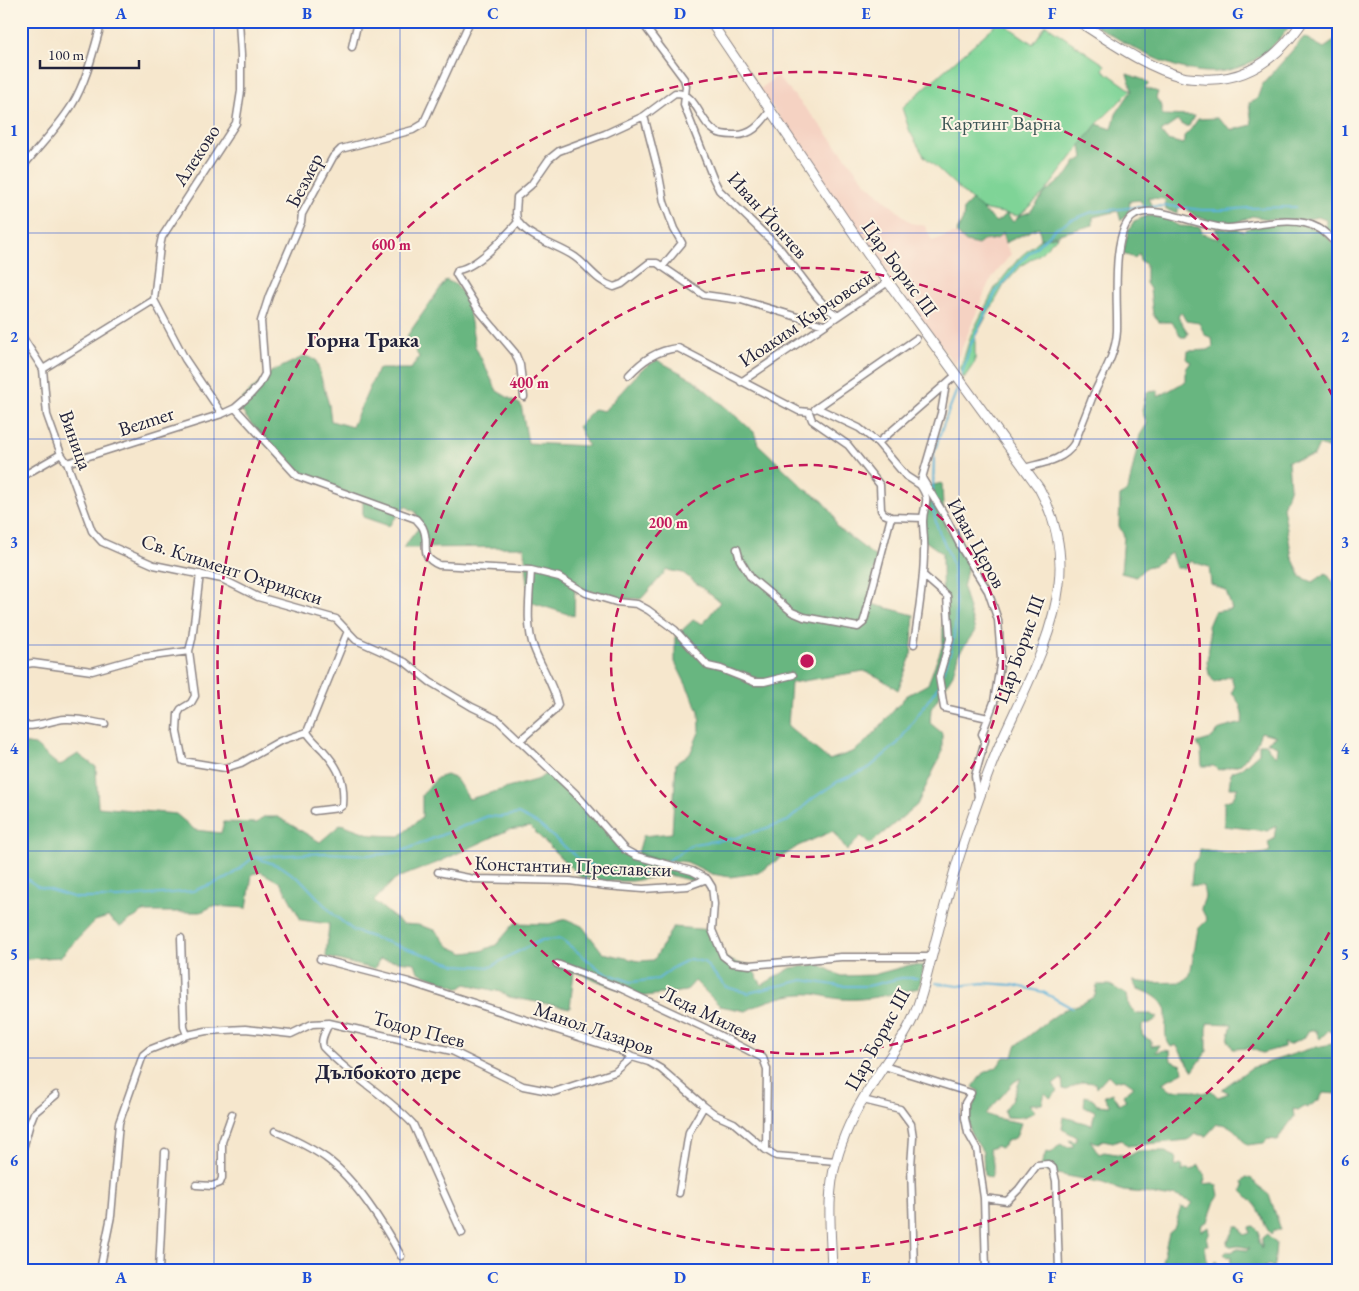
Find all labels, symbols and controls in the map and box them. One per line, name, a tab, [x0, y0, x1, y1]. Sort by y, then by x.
text: A	[114, 3, 127, 24]
text: B	[302, 3, 312, 24]
text: C	[487, 3, 499, 24]
text: D	[674, 3, 686, 24]
text: E	[861, 3, 871, 24]
text: F	[1048, 3, 1057, 24]
text: G	[1232, 3, 1244, 24]
scale bar	[40, 38, 139, 70]
text: 100 m	[48, 45, 85, 64]
park label: Картинг Варна	[941, 110, 1061, 136]
street label: Алеково	[166, 119, 226, 192]
text: 1	[10, 120, 18, 141]
text: 1	[1341, 120, 1349, 141]
street label: Безмер	[279, 148, 329, 212]
street label: Иван Йончев	[722, 166, 814, 264]
street label: Цар Борис III	[856, 215, 944, 322]
text: 600 m	[371, 235, 411, 254]
street label: Иоаким Кърчовски	[733, 263, 879, 373]
text: 2	[10, 326, 19, 347]
district label: Горна Трака	[307, 326, 420, 353]
text: 2	[1341, 326, 1350, 347]
text: 400 m	[509, 373, 549, 392]
street label: Bezmer	[115, 400, 177, 442]
street label: Виница	[53, 407, 99, 473]
street label: Иван Церов	[942, 493, 1012, 593]
text: 200 m	[648, 513, 688, 532]
street label: Св. Климент Охридски	[138, 527, 327, 611]
text: 3	[10, 532, 18, 553]
text: 3	[1341, 532, 1349, 553]
street label: Цар Борис III	[987, 591, 1051, 707]
centre of rings	[798, 652, 816, 670]
text: 4	[10, 738, 19, 759]
text: 4	[1341, 738, 1350, 759]
street label: Константин Преславски	[474, 850, 672, 882]
text: 5	[10, 944, 18, 965]
text: 5	[1341, 944, 1349, 965]
street label: Леда Милева	[657, 979, 763, 1049]
street label: Цар Борис III	[838, 983, 916, 1095]
street label: Манол Лазаров	[530, 995, 658, 1061]
street label: Тодор Пеев	[370, 1004, 468, 1054]
district label: Дълбокото дере	[315, 1058, 461, 1085]
text: 6	[10, 1150, 19, 1171]
text: 6	[1341, 1150, 1350, 1171]
text: A	[114, 1267, 127, 1288]
text: B	[302, 1267, 312, 1288]
text: C	[487, 1267, 499, 1288]
text: D	[674, 1267, 686, 1288]
text: E	[861, 1267, 871, 1288]
text: F	[1048, 1267, 1057, 1288]
text: G	[1232, 1267, 1244, 1288]

